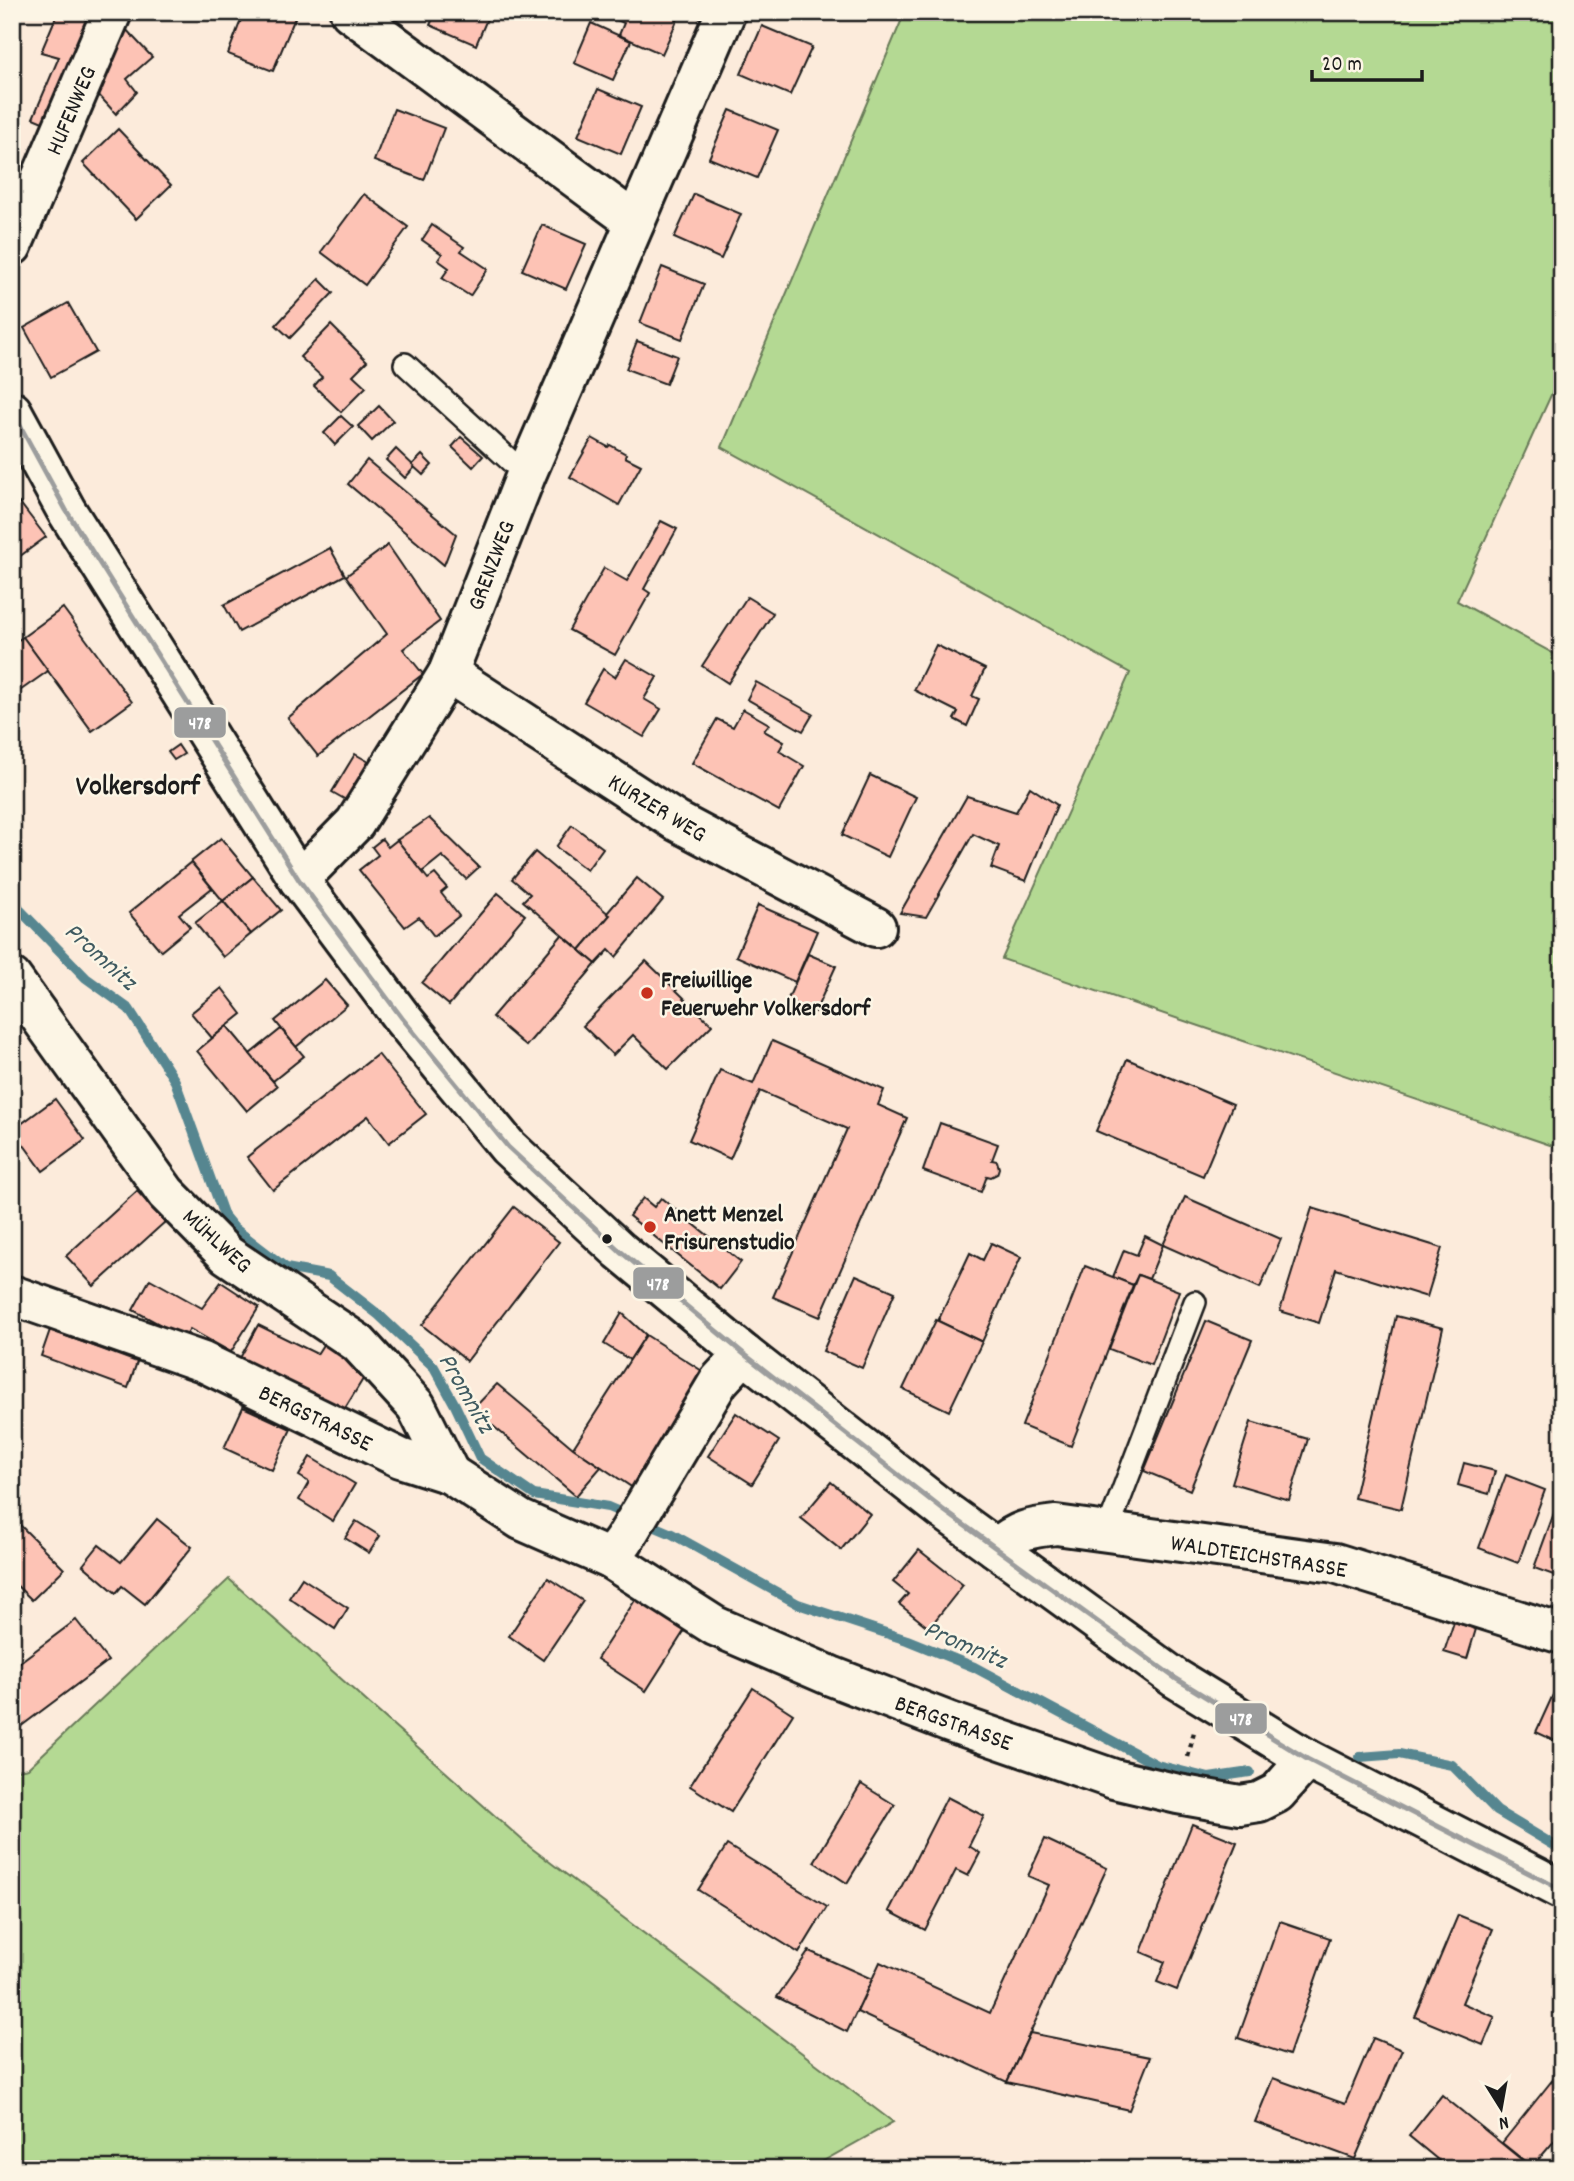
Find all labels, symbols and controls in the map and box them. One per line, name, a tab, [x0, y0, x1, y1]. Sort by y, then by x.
scale bar	[1312, 38, 1422, 82]
text: 20 m	[1322, 51, 1362, 81]
street label: HUFENWEG	[39, 61, 107, 161]
street label: GRENZWEG	[460, 516, 526, 616]
line badge: 478	[173, 706, 227, 739]
text: 478	[189, 712, 212, 739]
street label: KURZER WEG	[601, 767, 712, 852]
district label: Volkersdorf	[76, 769, 201, 809]
water label: Promnitz	[55, 915, 145, 1001]
place label: Freiwillige Feuerwehr Volkersdorf	[661, 965, 872, 1027]
marker: Freiwillige Feuerwehr Volkersdorf	[639, 985, 655, 1001]
place label: Anett Menzel Frisurenstudio	[664, 1199, 795, 1261]
street label: MÜHLWEG	[173, 1202, 259, 1283]
marker: Anett Menzel Frisurenstudio	[642, 1219, 658, 1235]
unlabelled marker	[600, 1232, 614, 1246]
line badge: 478	[632, 1266, 685, 1300]
text: 478	[647, 1273, 670, 1300]
water label: Promnitz	[427, 1347, 503, 1442]
street label: BERGSTRASSE	[252, 1377, 378, 1462]
street label: WALDTEICHSTRASSE	[1168, 1527, 1349, 1589]
water label: Promnitz	[917, 1612, 1013, 1681]
street label: BERGSTRASSE	[889, 1688, 1017, 1762]
line badge: 478	[1214, 1702, 1268, 1735]
text: 478	[1230, 1708, 1253, 1735]
north arrow	[1466, 2072, 1536, 2142]
text: N	[1496, 2107, 1511, 2135]

